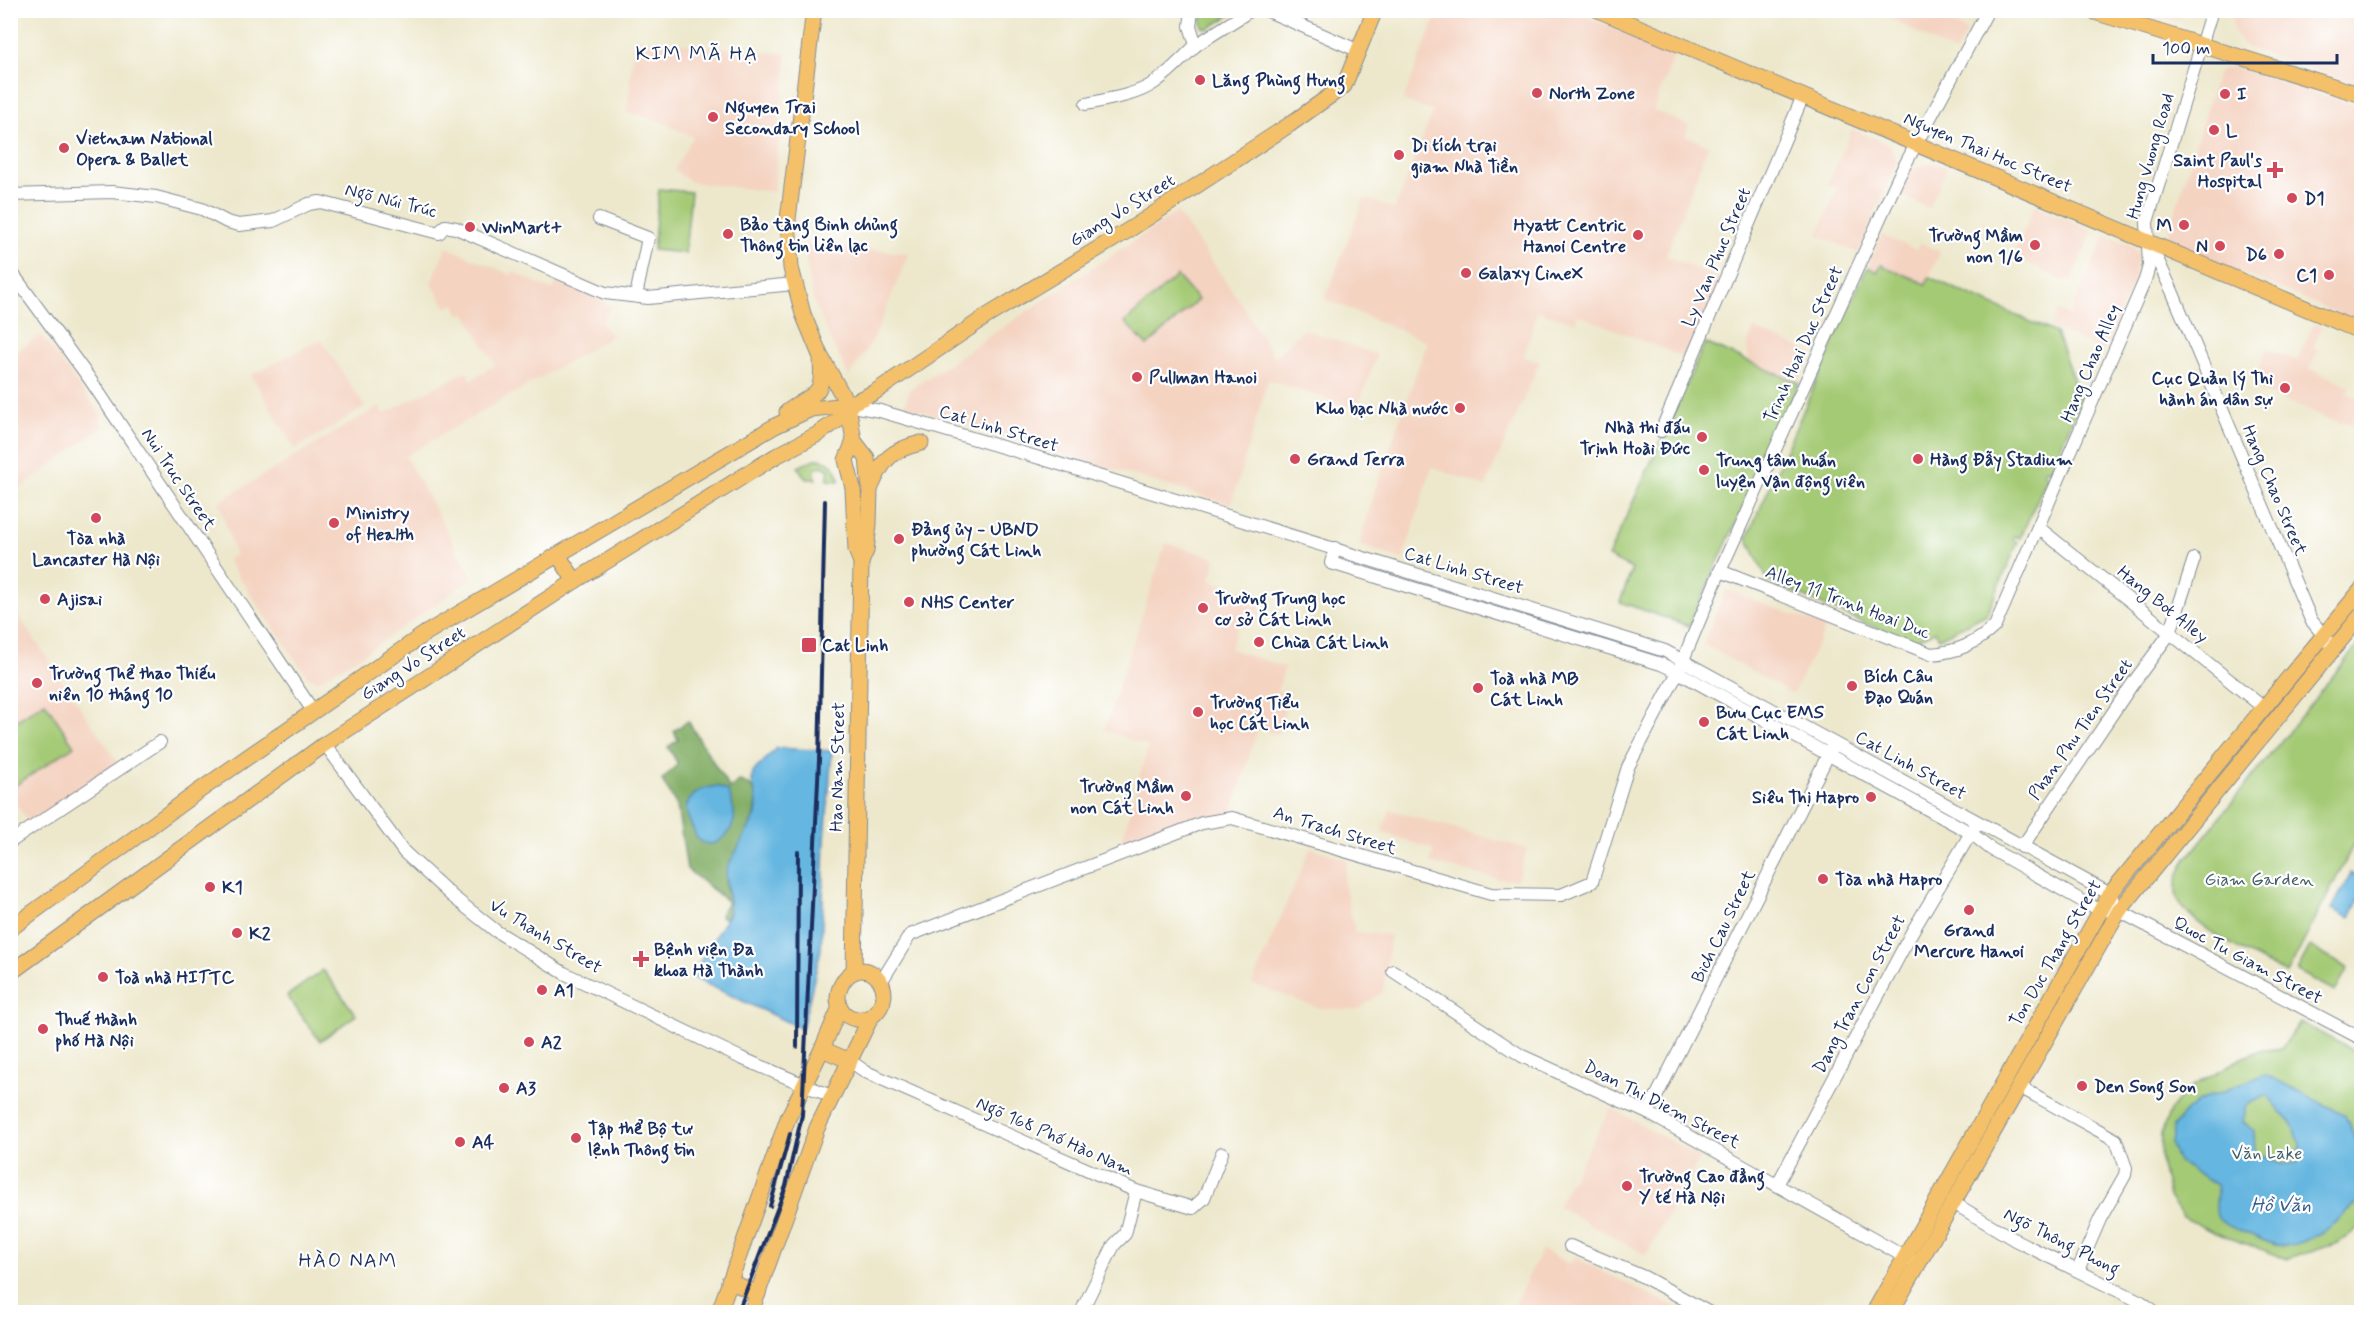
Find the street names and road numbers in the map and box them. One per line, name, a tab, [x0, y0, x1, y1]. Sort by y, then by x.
street label: Hung Vuong Road	[2121, 90, 2181, 222]
street label: Nguyen Thai Hoc Street	[1899, 107, 2076, 201]
street label: Giang Vo Street	[1065, 169, 1181, 254]
street label: Ngõ Núi Trúc	[342, 178, 439, 226]
street label: Ly Van Phuc Street	[1677, 184, 1757, 331]
street label: Trinh Hoai Duc Street	[1759, 262, 1849, 427]
street label: Hang Chao Alley	[2055, 301, 2128, 427]
street label: Cat Linh Street	[936, 399, 1061, 459]
street label: Hang Chao Street	[2235, 421, 2313, 560]
street label: Nui Truc Street	[135, 424, 221, 536]
street label: Cat Linh Street	[1401, 541, 1526, 601]
street label: Alley 11 Trinh Hoai Duc	[1762, 560, 1934, 645]
street label: Hang Bot Alley	[2111, 560, 2213, 650]
street label: Giang Vo Street	[357, 621, 471, 708]
street label: Phan Phu Tien Street	[2023, 654, 2139, 805]
street label: Hao Nam Street	[825, 702, 851, 832]
street label: Cat Linh Street	[1851, 725, 1970, 806]
street label: An Trach Street	[1270, 801, 1400, 861]
street label: Bich Cau Street	[1686, 866, 1762, 987]
street label: Ton Duc Thang Street	[2004, 876, 2109, 1032]
street label: Vu Thanh Street	[485, 894, 606, 980]
street label: Dang Tran Con Street	[1808, 911, 1913, 1079]
street label: Quoc Tu Giam Street	[2169, 911, 2326, 1010]
street label: Doan Thi Diem Street	[1579, 1055, 1744, 1155]
street label: Ngõ 168 Phố Hào Nam	[971, 1091, 1137, 1184]
street label: Ngõ Thông Phong	[1998, 1202, 2124, 1283]

